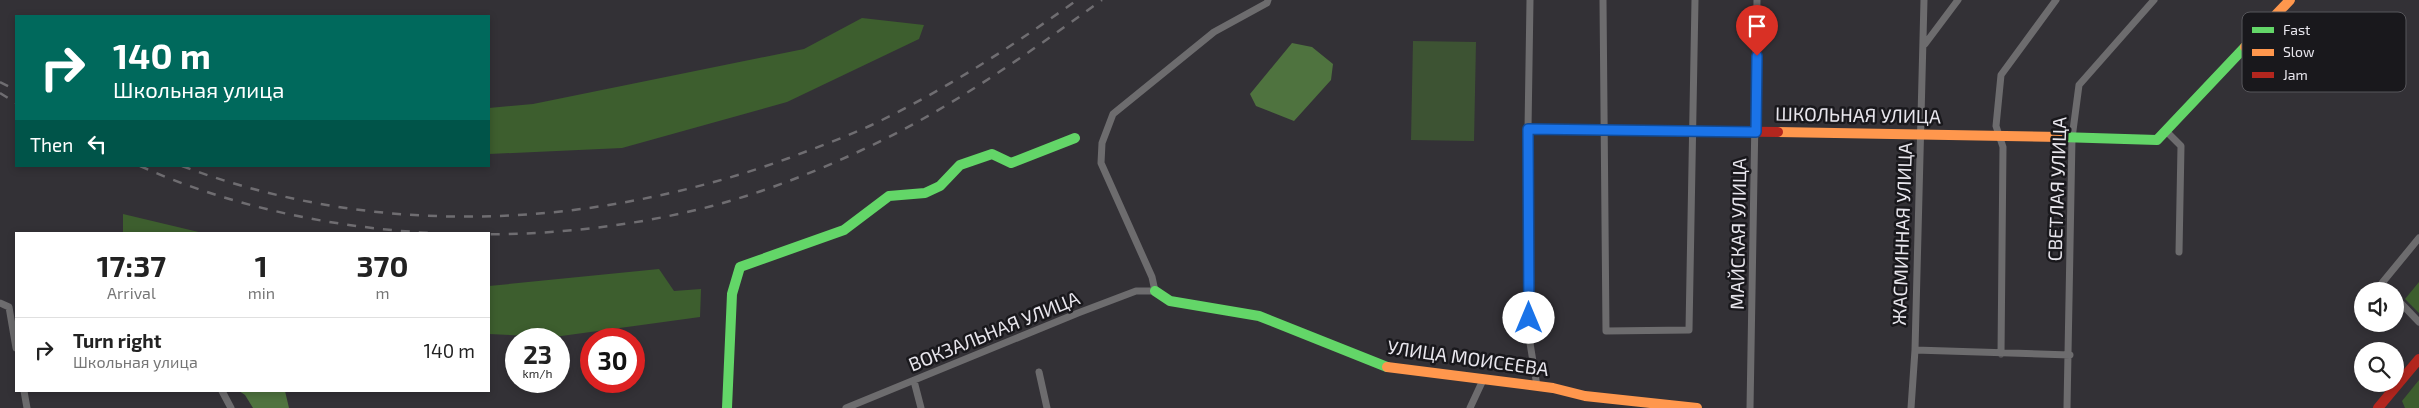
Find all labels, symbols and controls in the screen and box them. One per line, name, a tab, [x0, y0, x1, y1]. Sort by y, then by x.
pin	[1736, 5, 1778, 56]
icon: arrive	[1743, 12, 1771, 40]
legend	[2242, 12, 2406, 92]
text: Fast	[2283, 21, 2310, 38]
text: 140 m	[113, 34, 211, 76]
icon: right	[30, 35, 95, 100]
text: Slow	[2283, 43, 2315, 60]
text: Jam	[2283, 66, 2308, 83]
text: Школьная улица	[113, 76, 285, 102]
street label: ШКОЛЬНАЯ УЛИЦА	[1775, 102, 1941, 127]
street label: СВЕТЛАЯ УЛИЦА	[2042, 116, 2071, 262]
icon: left	[83, 130, 111, 158]
text: Then	[30, 133, 73, 156]
street label: ЖАСМИННАЯ УЛИЦА	[1887, 142, 1916, 326]
street label: МАЙСКАЯ УЛИЦА	[1725, 158, 1750, 310]
text: 17:37	[97, 247, 166, 283]
text: 1	[255, 247, 268, 283]
text: 370	[357, 247, 408, 283]
map controls	[2354, 282, 2404, 392]
button: sound	[2354, 282, 2404, 332]
text: Arrival	[107, 283, 156, 302]
text: min	[248, 283, 275, 302]
text: m	[375, 283, 389, 302]
street label: ВОКЗАЛЬНАЯ УЛИЦА	[905, 286, 1083, 375]
position arrow	[1502, 291, 1554, 343]
speed limit sign: 30	[580, 328, 645, 393]
text: Turn right	[73, 329, 161, 352]
street label: УЛИЦА МОИСЕЕВА	[1386, 335, 1550, 380]
icon: right	[30, 336, 58, 364]
text: 140 m	[423, 339, 475, 362]
text: 23	[523, 339, 552, 369]
button: search	[2354, 342, 2404, 392]
text: Школьная улица	[73, 352, 198, 371]
text: km/h	[523, 366, 552, 380]

